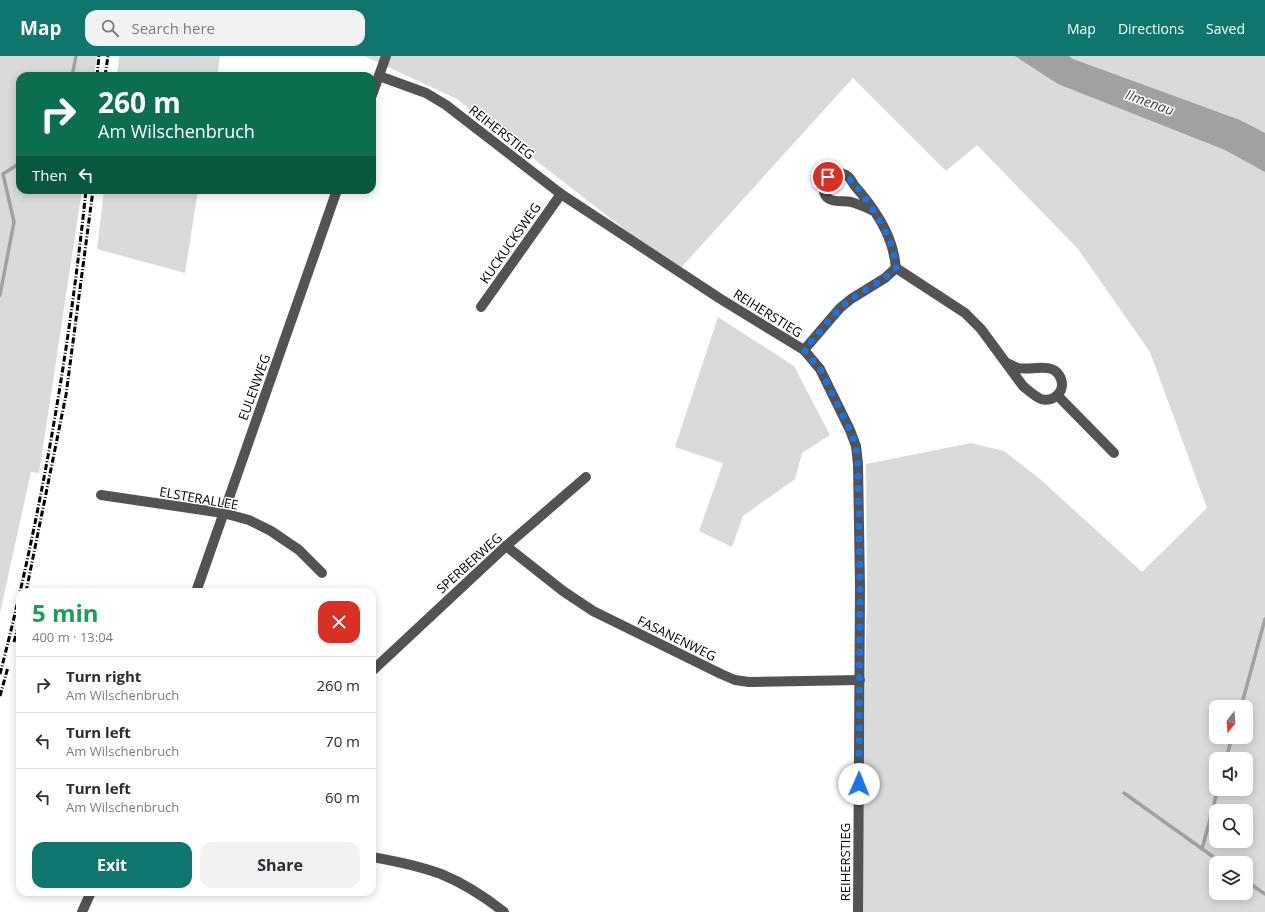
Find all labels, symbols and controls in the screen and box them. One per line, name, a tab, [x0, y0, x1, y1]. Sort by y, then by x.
search box	[85, 10, 365, 46]
text: Map	[20, 15, 61, 41]
icon: search	[99, 17, 121, 39]
text: Search here	[131, 18, 215, 38]
text: Map	[1067, 19, 1096, 38]
text: Directions	[1118, 19, 1184, 38]
text: Saved	[1206, 19, 1245, 38]
text: 260 m	[98, 83, 181, 121]
water label: Ilmenau	[1123, 84, 1177, 120]
icon: right	[32, 88, 84, 140]
street label: REIHERSTIEG	[466, 101, 538, 163]
text: Am Wilschenbruch	[98, 119, 255, 143]
pin	[811, 160, 845, 194]
icon: left	[75, 164, 97, 186]
text: Then	[32, 165, 67, 185]
icon: arrive	[817, 166, 839, 188]
street label: KUCKUCKSWEG	[475, 199, 545, 287]
street label: REIHERSTIEG	[730, 285, 806, 341]
street label: EULENWEG	[234, 351, 274, 423]
street label: ELSTERALLEE	[158, 482, 240, 514]
street label: SPERBERWEG	[432, 529, 506, 597]
text: 5 min	[32, 596, 99, 629]
button: close	[318, 601, 360, 643]
street label: FASANENWEG	[635, 611, 719, 665]
text: 400 m · 13:04	[32, 628, 113, 646]
text: Turn right	[66, 666, 141, 686]
icon: right	[32, 674, 54, 696]
text: 260 m	[316, 675, 360, 695]
text: Am Wilschenbruch	[66, 686, 179, 704]
north arrow	[1209, 700, 1253, 744]
map controls	[1209, 700, 1253, 900]
text: Turn left	[66, 722, 131, 742]
icon: left	[32, 730, 54, 752]
text: 70 m	[325, 731, 360, 751]
text: Am Wilschenbruch	[66, 742, 179, 760]
button: sound	[1209, 752, 1253, 796]
position arrow	[838, 763, 880, 805]
text: Turn left	[66, 778, 131, 798]
icon: left	[32, 786, 54, 808]
text: 60 m	[325, 787, 360, 807]
text: Am Wilschenbruch	[66, 798, 179, 816]
button: search	[1209, 804, 1253, 848]
street label: REIHERSTIEG	[836, 823, 854, 901]
button: Exit	[32, 842, 192, 888]
button: Share	[200, 842, 360, 888]
button: layers	[1209, 856, 1253, 900]

